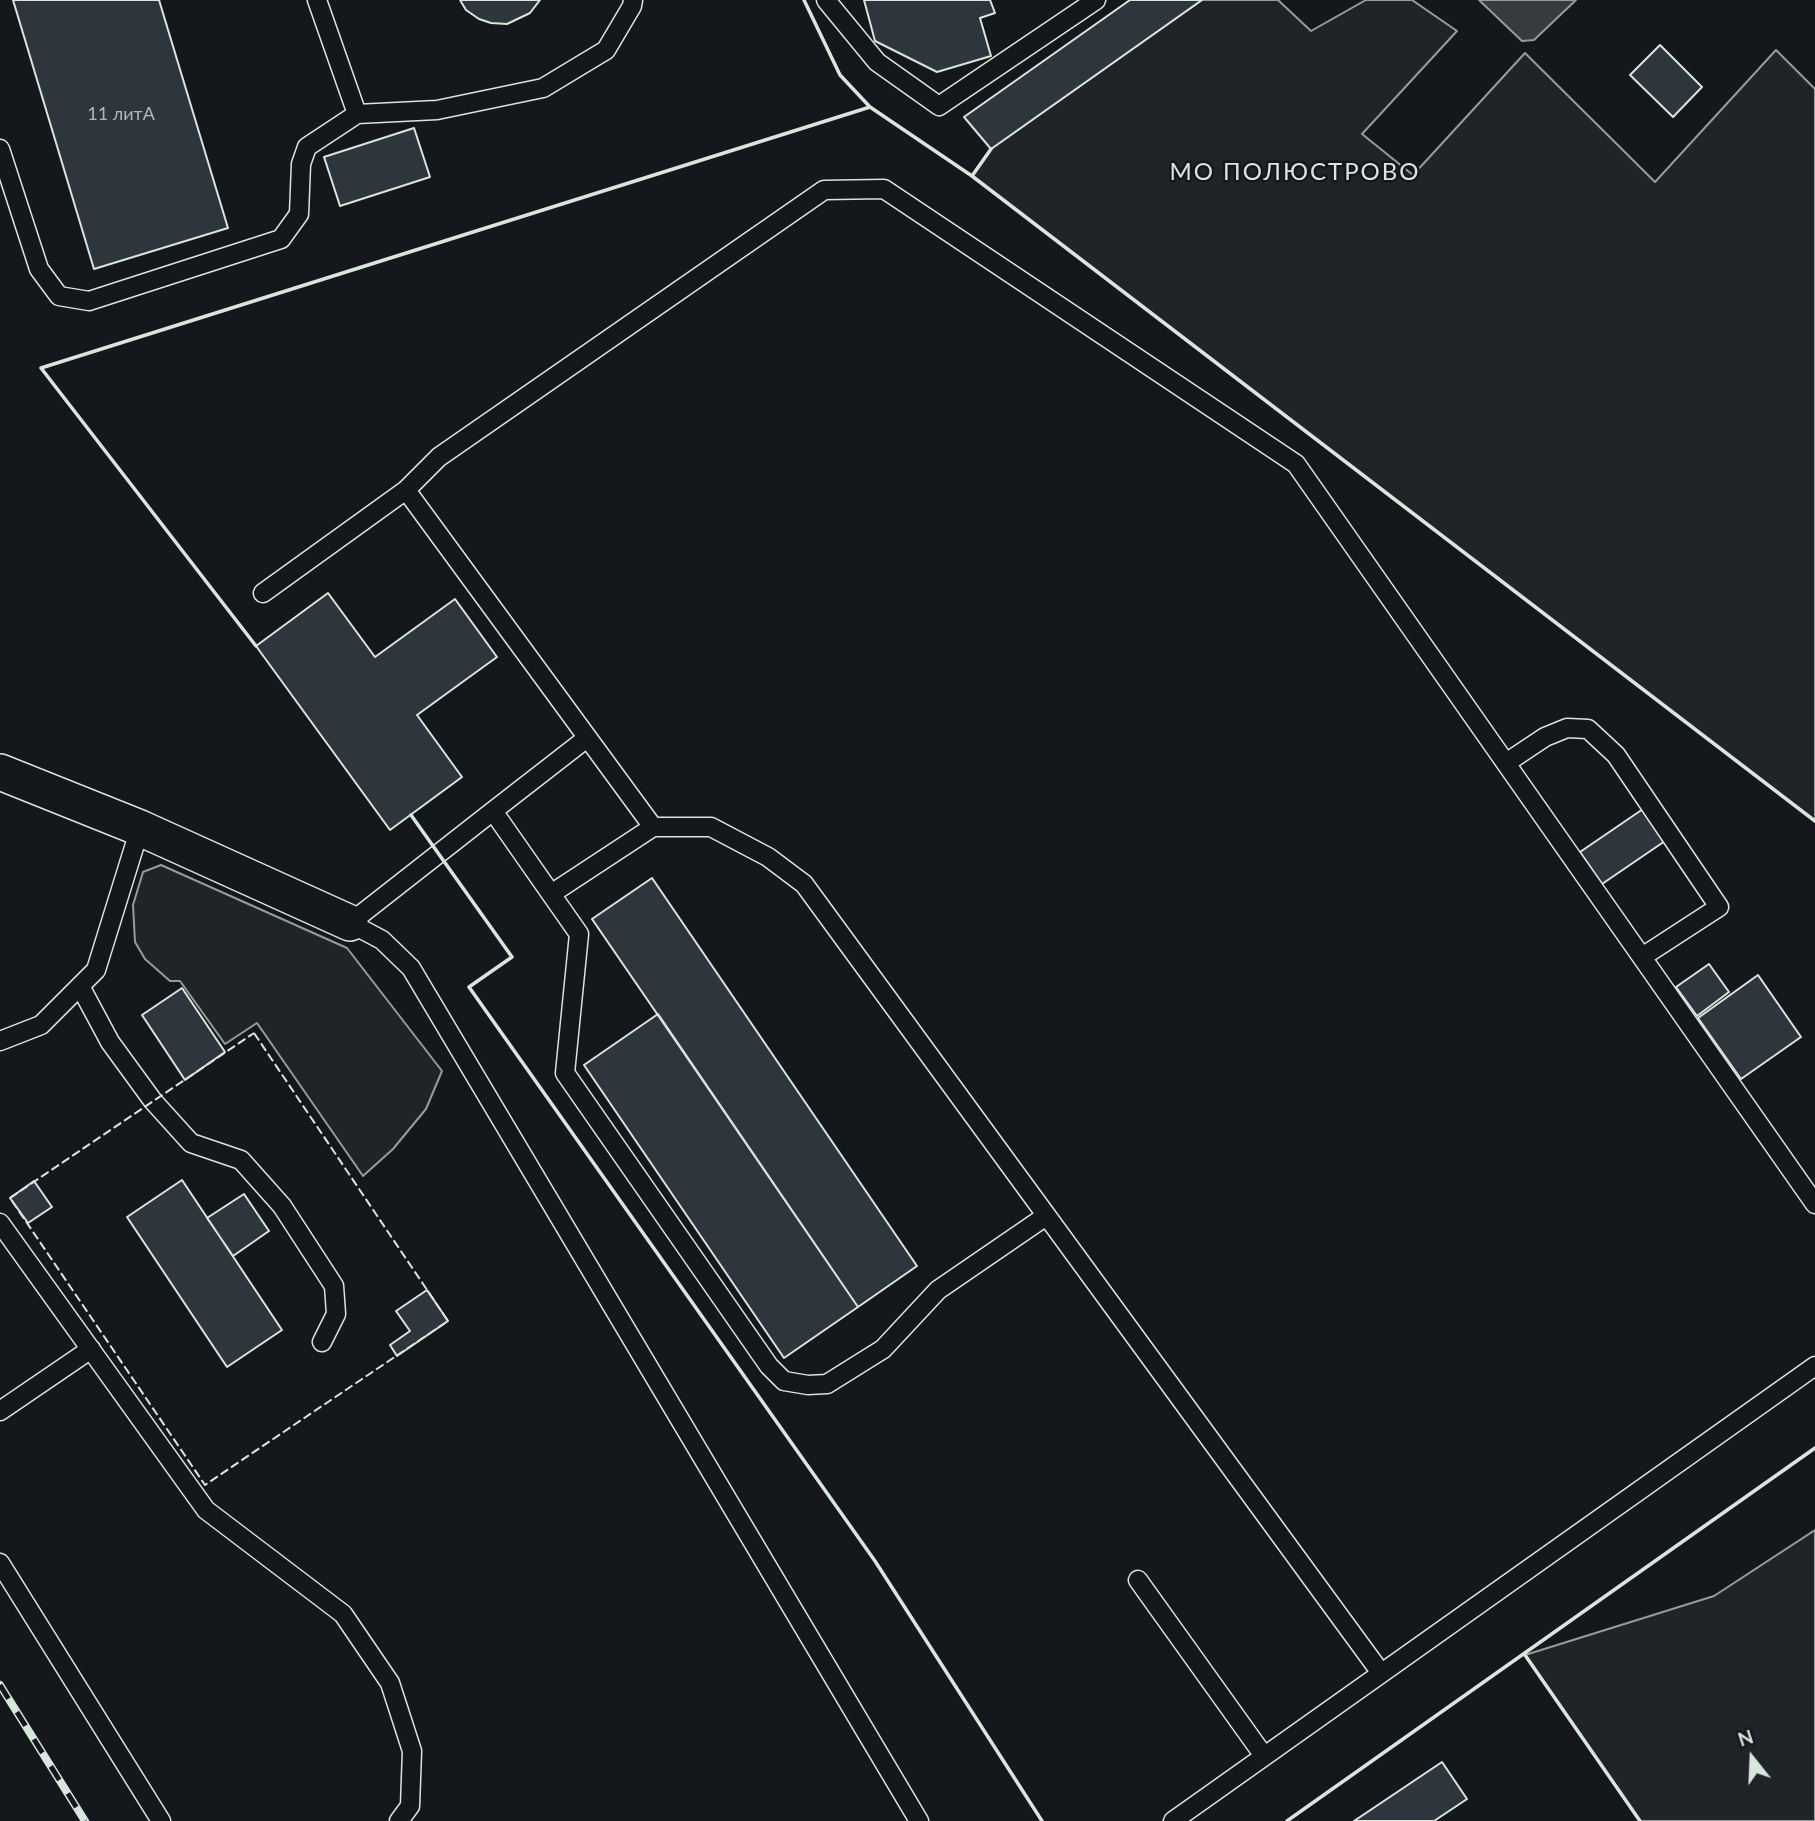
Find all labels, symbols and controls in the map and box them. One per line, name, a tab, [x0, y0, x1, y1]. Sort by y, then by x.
house number: 11 литА	[87, 103, 155, 125]
district label: МО ПОЛЮСТРОВО	[1171, 158, 1419, 186]
north arrow	[1717, 1723, 1787, 1793]
text: N	[1735, 1724, 1756, 1751]

